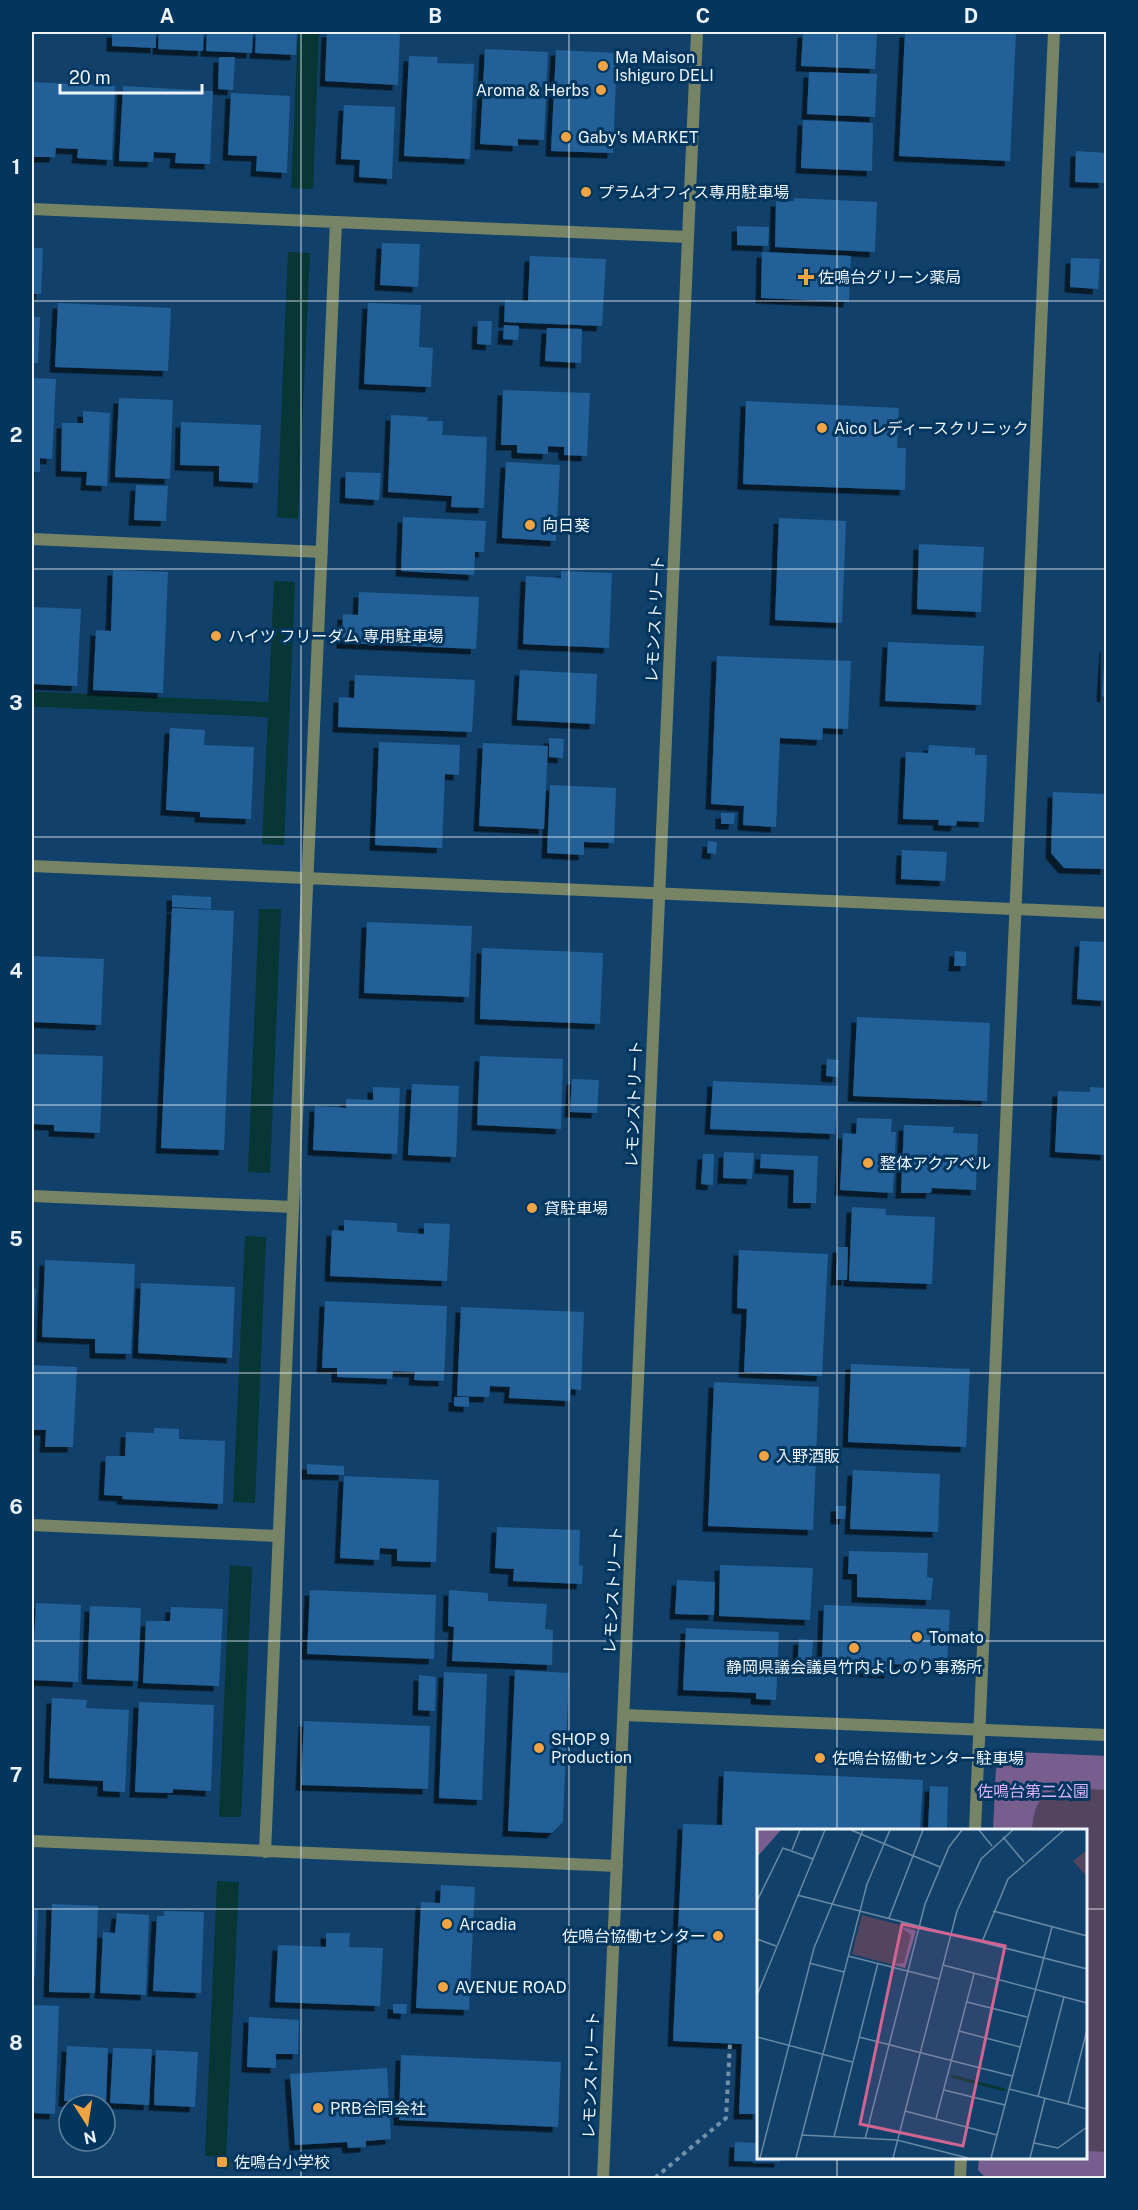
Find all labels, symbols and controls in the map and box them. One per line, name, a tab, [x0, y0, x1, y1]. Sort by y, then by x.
text: A	[160, 4, 174, 28]
text: B	[428, 4, 442, 28]
text: C	[696, 4, 710, 28]
text: D	[964, 4, 978, 28]
place label: Ma Maison Ishiguro DELI	[615, 48, 714, 85]
scale bar	[60, 57, 202, 95]
marker: Ma Maison Ishiguro DELI	[596, 59, 610, 73]
text: 20 m	[69, 67, 111, 88]
place label: Aroma & Herbs	[476, 81, 589, 100]
marker: Aroma & Herbs	[594, 83, 608, 97]
place label: Gaby's MARKET	[578, 128, 699, 147]
marker: Gaby's MARKET	[559, 130, 573, 144]
text: 1	[12, 155, 20, 179]
place label: プラムオフィス専用駐車場	[598, 183, 789, 202]
marker: プラムオフィス専用駐車場	[579, 185, 593, 199]
place label: 佐鳴台グリーン薬局	[818, 268, 961, 287]
marker: 佐鳴台グリーン薬局	[799, 270, 813, 284]
place label: Aico レディースクリニック	[834, 419, 1029, 438]
marker: Aico レディースクリニック	[815, 421, 829, 435]
text: 2	[10, 423, 22, 447]
place label: 向日葵	[542, 516, 590, 535]
marker: 向日葵	[523, 518, 537, 532]
street label: レモンストリート	[642, 555, 668, 683]
place label: ハイツ フリーダム 専用駐車場	[228, 627, 443, 646]
marker: ハイツ フリーダム 専用駐車場	[209, 629, 223, 643]
text: 3	[9, 691, 23, 715]
text: 4	[9, 959, 23, 983]
street label: レモンストリート	[622, 1040, 646, 1168]
place label: 整体アクアベル	[880, 1154, 991, 1173]
marker: 整体アクアベル	[861, 1156, 875, 1170]
place label: 貸駐車場	[544, 1199, 608, 1218]
marker: 貸駐車場	[525, 1201, 539, 1215]
text: 5	[9, 1227, 23, 1251]
place label: 入野酒販	[776, 1447, 840, 1466]
marker: 入野酒販	[757, 1449, 771, 1463]
text: 6	[9, 1495, 23, 1519]
street label: レモンストリート	[600, 1526, 626, 1654]
place label: Tomato	[929, 1628, 984, 1647]
marker: Tomato	[910, 1630, 924, 1644]
marker: 静岡県議会議員竹内よしのり事務所	[847, 1641, 861, 1655]
place label: 静岡県議会議員竹内よしのり事務所	[726, 1658, 982, 1677]
place label: SHOP 9 Production	[551, 1730, 632, 1767]
marker: SHOP 9 Production	[532, 1741, 546, 1755]
place label: 佐鳴台協働センター駐車場	[832, 1749, 1024, 1768]
marker: 佐鳴台協働センター駐車場	[813, 1751, 827, 1765]
text: 7	[10, 1763, 22, 1787]
park label: 佐鳴台第二公園	[977, 1782, 1089, 1801]
inset map	[757, 1829, 1087, 2159]
place label: Arcadia	[459, 1915, 516, 1934]
marker: Arcadia	[440, 1917, 454, 1931]
place label: 佐鳴台協働センター	[562, 1927, 706, 1946]
marker: 佐鳴台協働センター	[711, 1929, 725, 1943]
place label: AVENUE ROAD	[455, 1978, 567, 1997]
marker: AVENUE ROAD	[436, 1980, 450, 1994]
street label: レモンストリート	[579, 2011, 603, 2139]
text: 8	[9, 2031, 23, 2055]
north arrow	[57, 2093, 117, 2153]
place label: PRB合同会社	[330, 2099, 426, 2118]
marker: PRB合同会社	[311, 2101, 325, 2115]
text: N	[82, 2127, 98, 2148]
place label: 佐鳴台小学校	[234, 2153, 330, 2172]
marker: 佐鳴台小学校	[215, 2155, 229, 2169]

